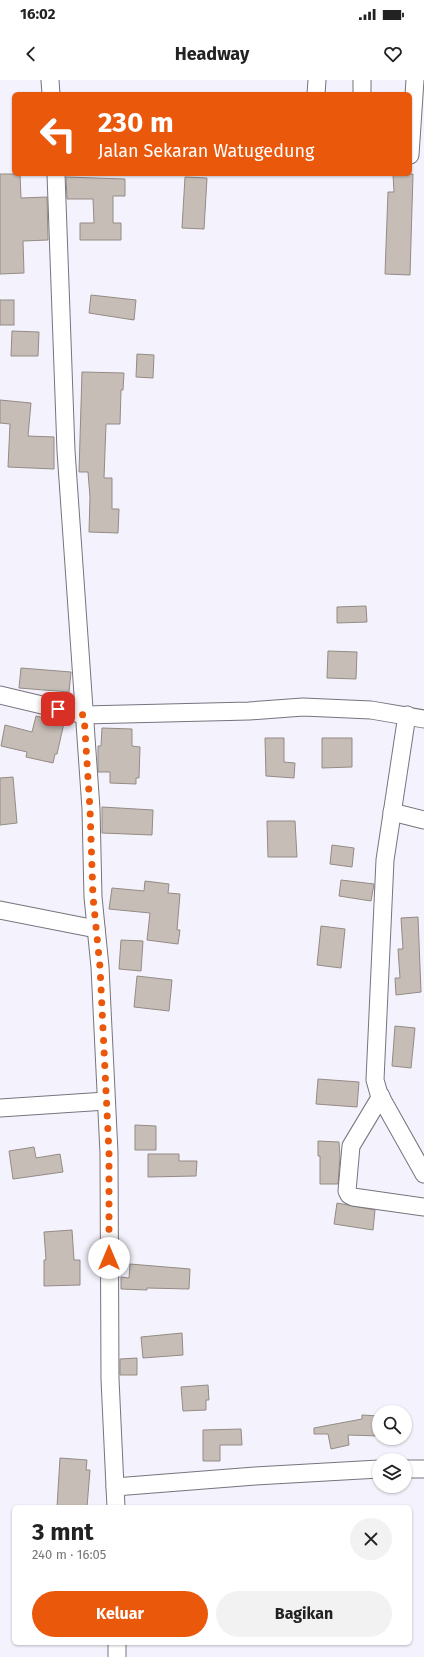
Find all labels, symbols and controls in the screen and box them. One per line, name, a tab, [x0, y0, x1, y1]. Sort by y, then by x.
text: 16:02	[20, 5, 55, 23]
icon: back	[20, 43, 42, 65]
text: Headway	[175, 43, 249, 65]
icon: heart	[382, 43, 404, 65]
text: 230 m	[98, 106, 174, 139]
icon: left	[32, 108, 84, 160]
text: Jalan Sekaran Watugedung	[98, 140, 314, 162]
pin	[41, 692, 75, 726]
icon: arrive	[47, 698, 69, 720]
position arrow	[88, 1237, 130, 1279]
map controls	[372, 1405, 412, 1493]
button: search	[372, 1405, 412, 1445]
button: layers	[372, 1453, 412, 1493]
text: 3 mnt	[32, 1518, 94, 1546]
button: close	[350, 1518, 392, 1560]
text: 240 m · 16:05	[32, 1547, 106, 1562]
button: Keluar	[32, 1591, 208, 1637]
button: Bagikan	[216, 1591, 392, 1637]

